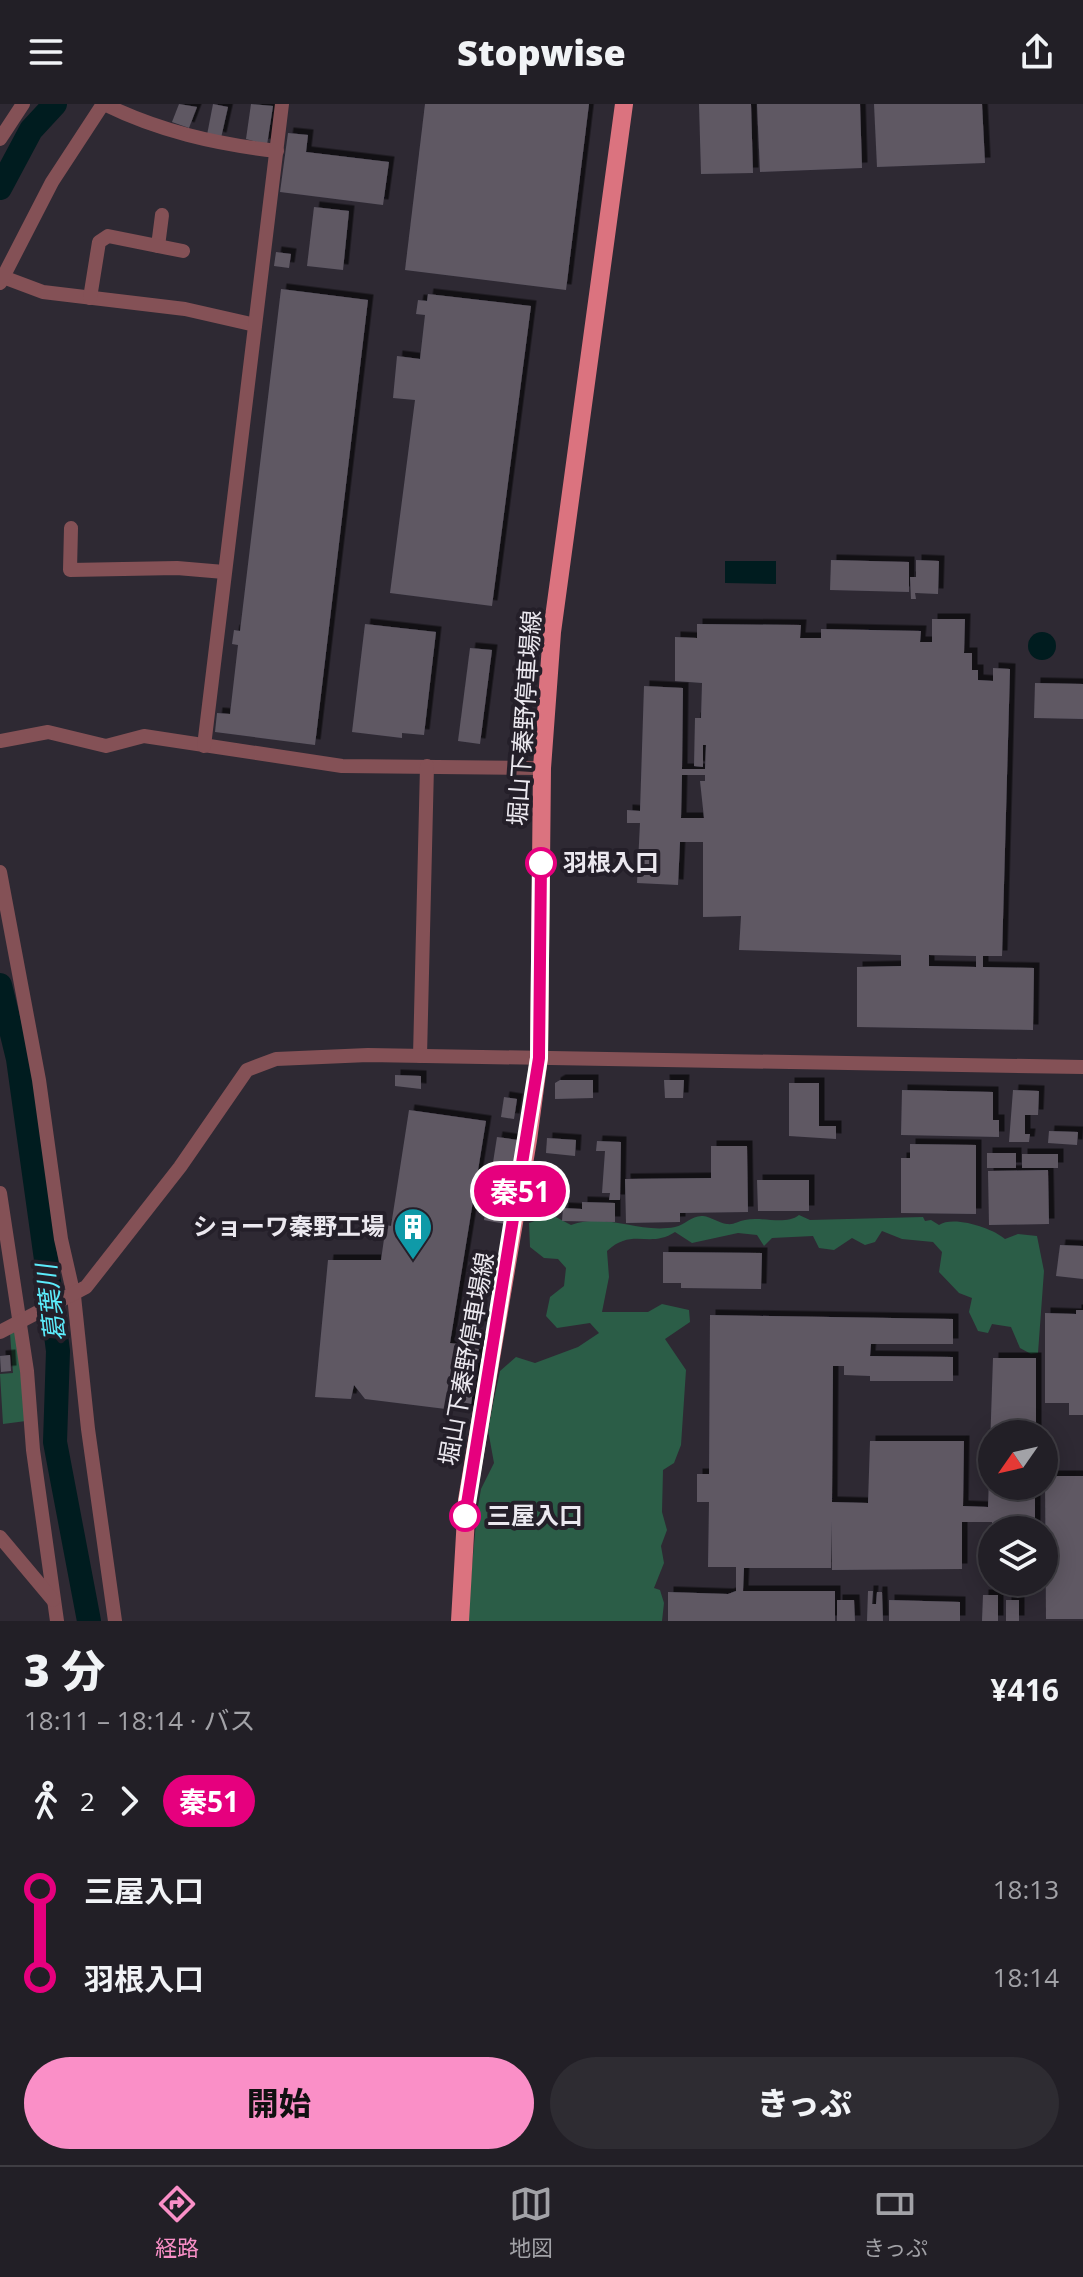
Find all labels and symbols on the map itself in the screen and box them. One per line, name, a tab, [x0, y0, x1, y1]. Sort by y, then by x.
street label: 堀山下秦野停車場線	[500, 609, 547, 827]
place label: 羽根入口	[563, 845, 659, 878]
marker: 羽根入口	[526, 848, 556, 878]
line badge: 秦51	[474, 1165, 566, 1217]
building icon: ショーワ秦野工場	[392, 1206, 434, 1261]
place label: ショーワ秦野工場	[193, 1209, 385, 1242]
street label: 堀山下秦野停車場線	[431, 1250, 501, 1468]
water label: 葛葉川	[27, 1259, 73, 1344]
north arrow	[978, 1420, 1058, 1500]
place label: 三屋入口	[487, 1498, 583, 1531]
marker: 三屋入口	[450, 1501, 480, 1531]

